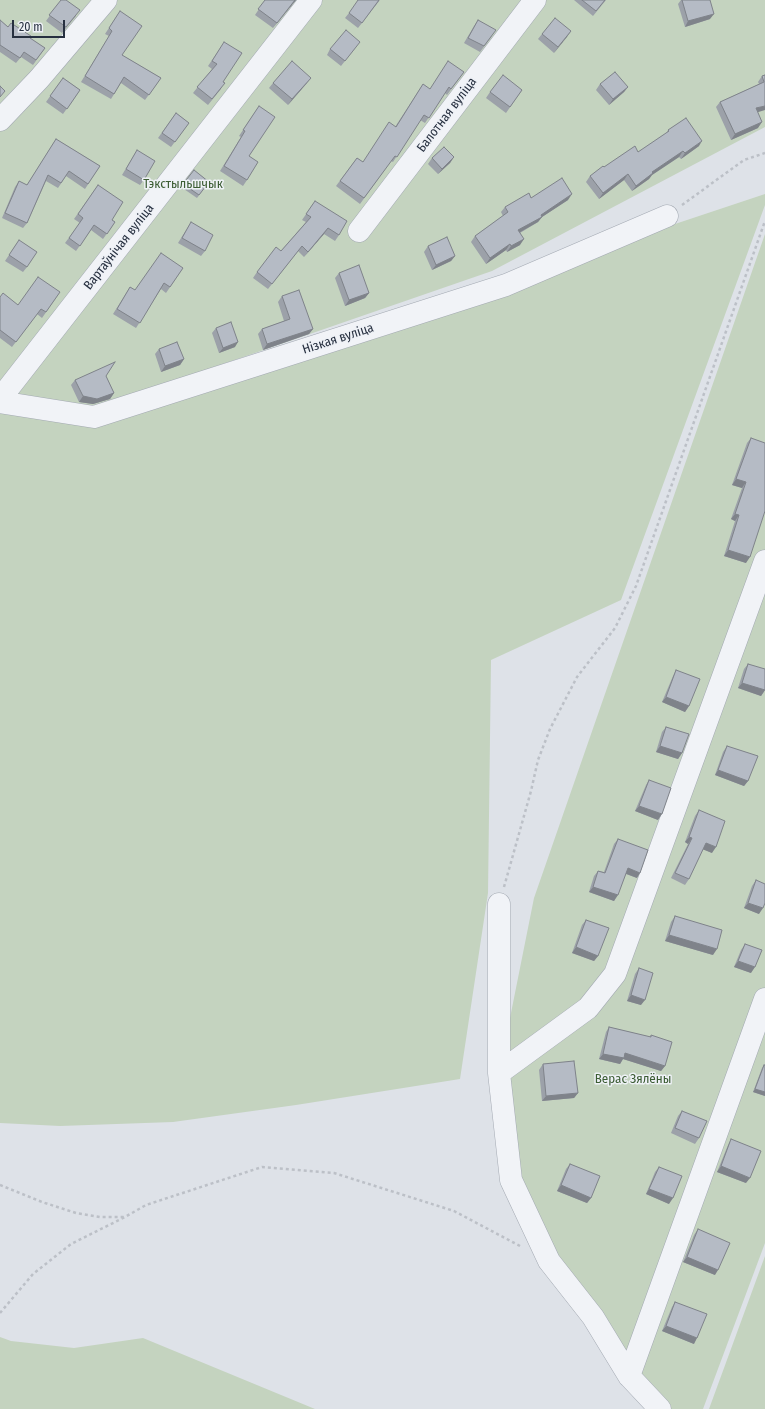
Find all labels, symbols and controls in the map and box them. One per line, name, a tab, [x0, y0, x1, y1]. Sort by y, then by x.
scale bar	[14, 12, 67, 38]
text: 20 m	[19, 20, 43, 34]
street label: Балотная вуліца	[414, 74, 480, 156]
park label: Тэкстыльшчык	[143, 176, 223, 192]
street label: Вартаўнічая вуліца	[81, 201, 157, 293]
street label: Нізкая вуліца	[300, 320, 376, 358]
park label: Верас Зялёны	[595, 1071, 671, 1087]

